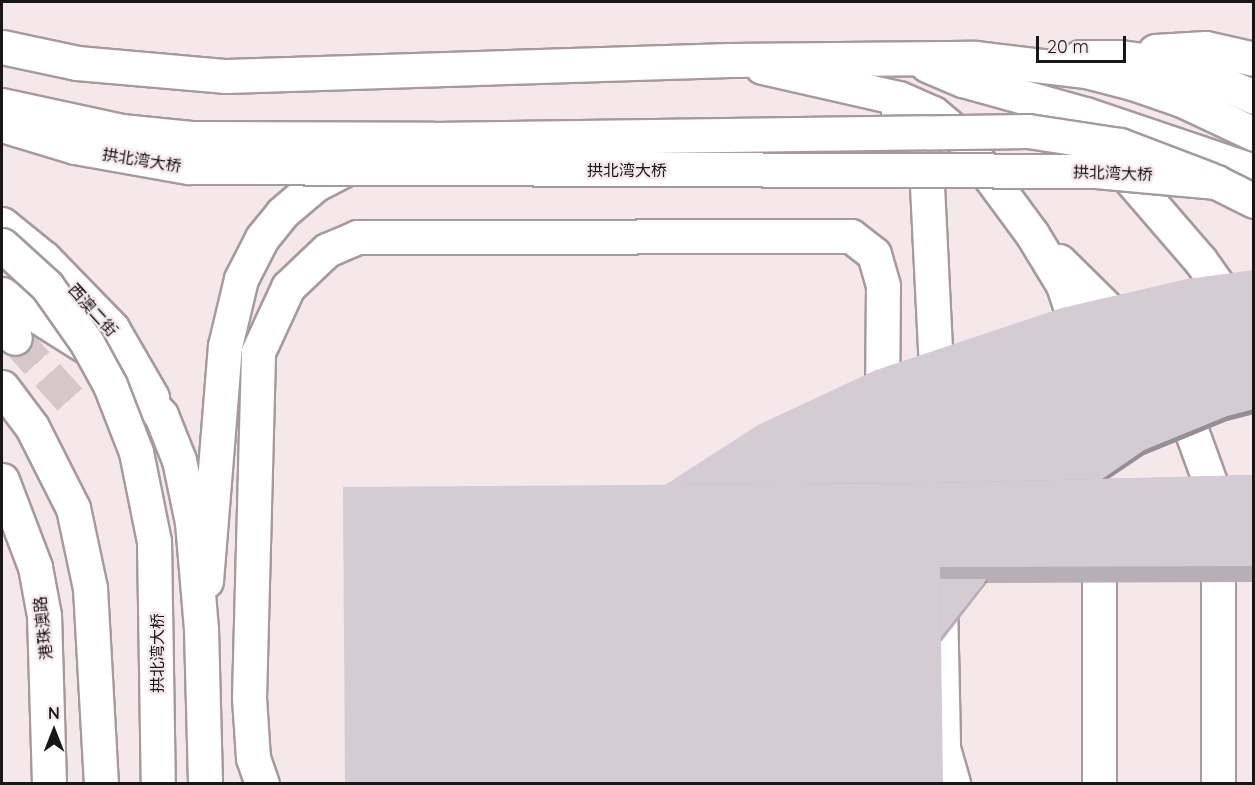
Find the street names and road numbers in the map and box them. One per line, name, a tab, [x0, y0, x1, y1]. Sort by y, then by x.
street label: 拱北湾大桥	[101, 144, 183, 176]
street label: 拱北湾大桥	[587, 160, 667, 180]
street label: 拱北湾大桥	[1073, 162, 1153, 184]
street label: 西澳二街	[64, 280, 122, 340]
street label: 港珠澳路	[30, 595, 56, 661]
street label: 拱北湾大桥	[147, 613, 167, 693]

